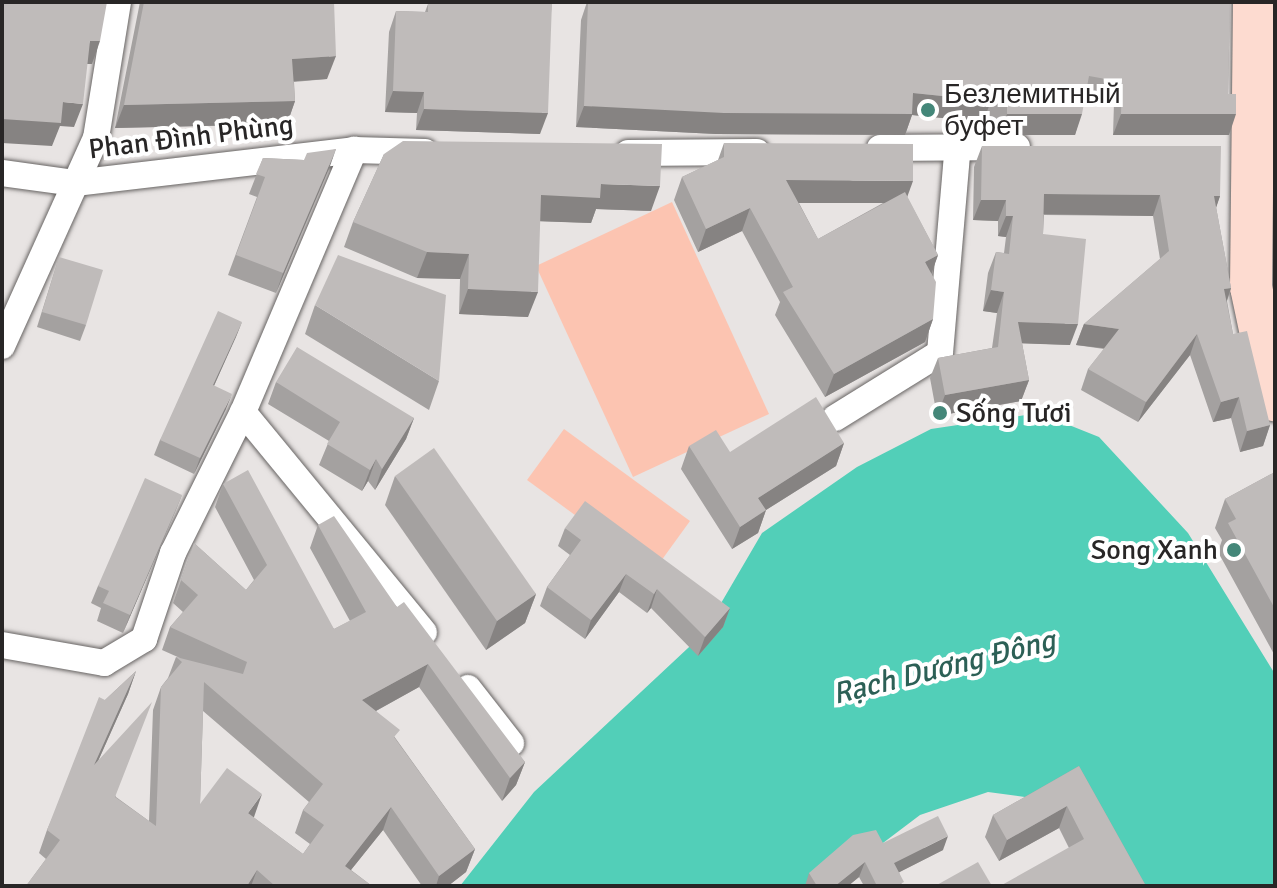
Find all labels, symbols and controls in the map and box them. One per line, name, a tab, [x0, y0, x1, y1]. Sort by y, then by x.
place label: Безлемитный буфет	[944, 77, 1121, 143]
marker: Безлемитный буфет	[919, 101, 937, 119]
street label: Phan Đình Phùng	[87, 108, 295, 166]
place label: Sống Tươi	[956, 396, 1072, 430]
marker: Sống Tươi	[931, 404, 949, 422]
place label: Song Xanh	[1091, 533, 1218, 567]
marker: Song Xanh	[1225, 541, 1243, 559]
water label: Rạch Dương Đông	[829, 623, 1059, 713]

